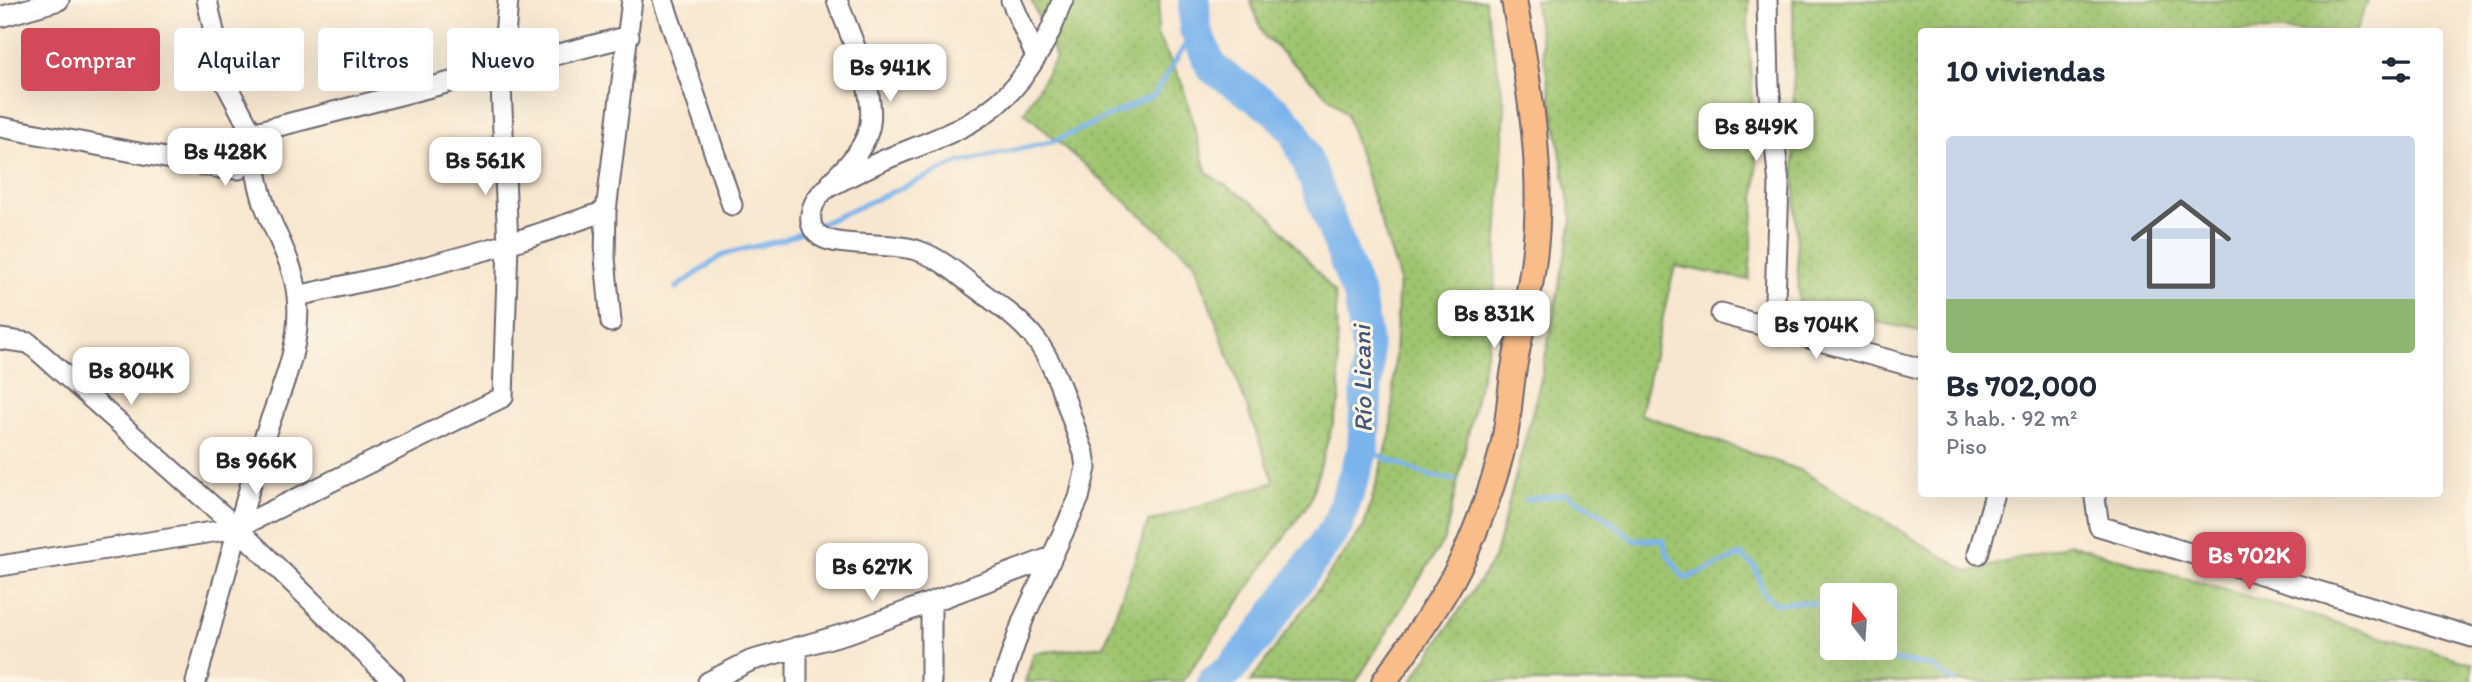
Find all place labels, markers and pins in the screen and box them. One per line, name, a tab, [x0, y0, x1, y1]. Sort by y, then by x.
pin: Bs 941K	[825, 44, 955, 104]
pin: Bs 849K	[1691, 104, 1821, 163]
pin: Bs 428K	[160, 128, 290, 188]
pin: Bs 561K	[420, 138, 550, 197]
pin: Bs 831K	[1429, 290, 1559, 350]
pin: Bs 704K	[1751, 302, 1881, 361]
pin: Bs 804K	[66, 348, 196, 407]
pin: Bs 966K	[191, 438, 321, 497]
pin: Bs 702K	[2184, 532, 2314, 592]
pin: Bs 627K	[807, 544, 937, 603]

